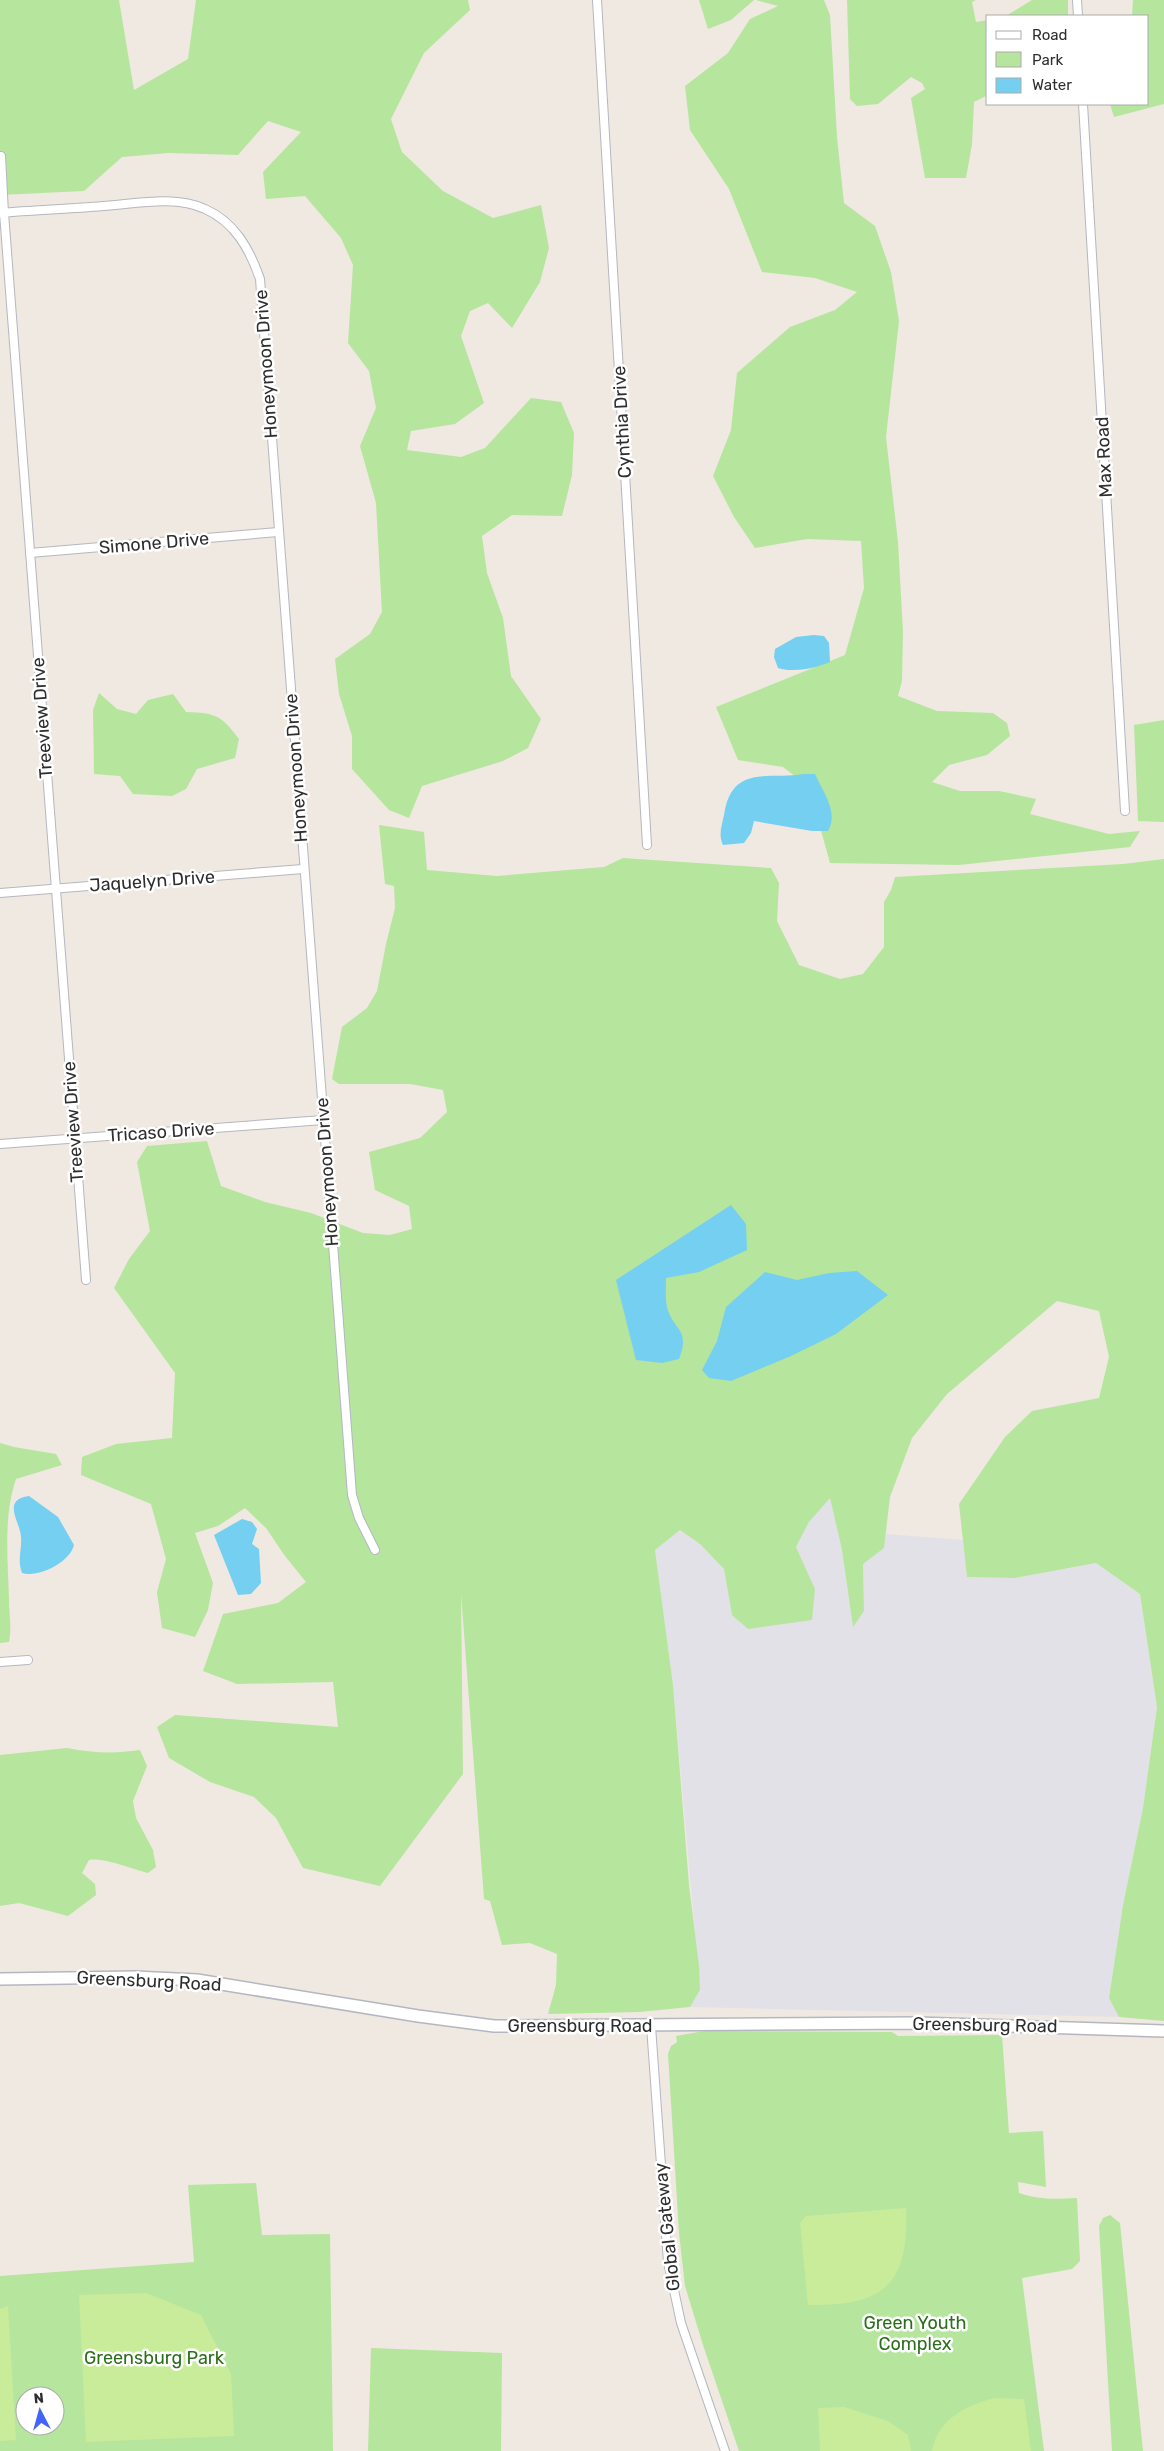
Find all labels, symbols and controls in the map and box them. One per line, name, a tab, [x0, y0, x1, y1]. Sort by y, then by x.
legend	[986, 15, 1149, 105]
text: Road	[1032, 26, 1068, 44]
text: Park	[1032, 51, 1063, 69]
text: Water	[1032, 76, 1072, 94]
street label: Honeymoon Drive	[250, 289, 282, 439]
street label: Cynthia Drive	[608, 365, 636, 479]
street label: Max Road	[1091, 416, 1117, 498]
street label: Simone Drive	[98, 527, 210, 559]
street label: Treeview Drive	[27, 657, 57, 779]
street label: Honeymoon Drive	[280, 693, 312, 843]
street label: Jaquelyn Drive	[88, 866, 216, 896]
street label: Treeview Drive	[58, 1061, 88, 1183]
street label: Honeymoon Drive	[311, 1097, 343, 1247]
street label: Tricaso Drive	[107, 1117, 215, 1147]
street label: Greensburg Road	[76, 1966, 222, 1996]
street label: Greensburg Road	[912, 2013, 1058, 2037]
street label: Greensburg Road	[507, 2015, 653, 2037]
street label: Global Gateway	[649, 2162, 685, 2292]
park label: Green Youth Complex	[863, 2312, 967, 2355]
park label: Greensburg Park	[84, 2347, 225, 2369]
north arrow	[15, 2386, 65, 2436]
text: N	[33, 2390, 45, 2408]

